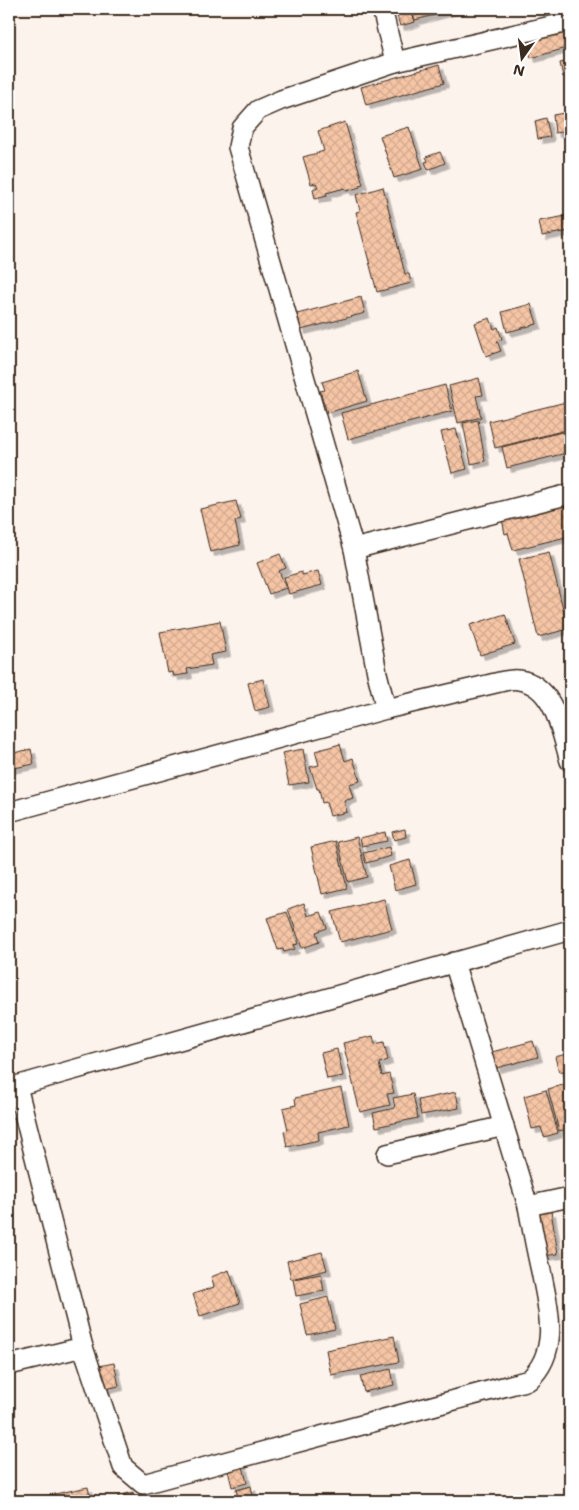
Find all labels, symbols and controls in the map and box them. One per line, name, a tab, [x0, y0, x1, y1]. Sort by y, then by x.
north arrow	[496, 32, 546, 82]
text: N	[511, 61, 526, 81]

